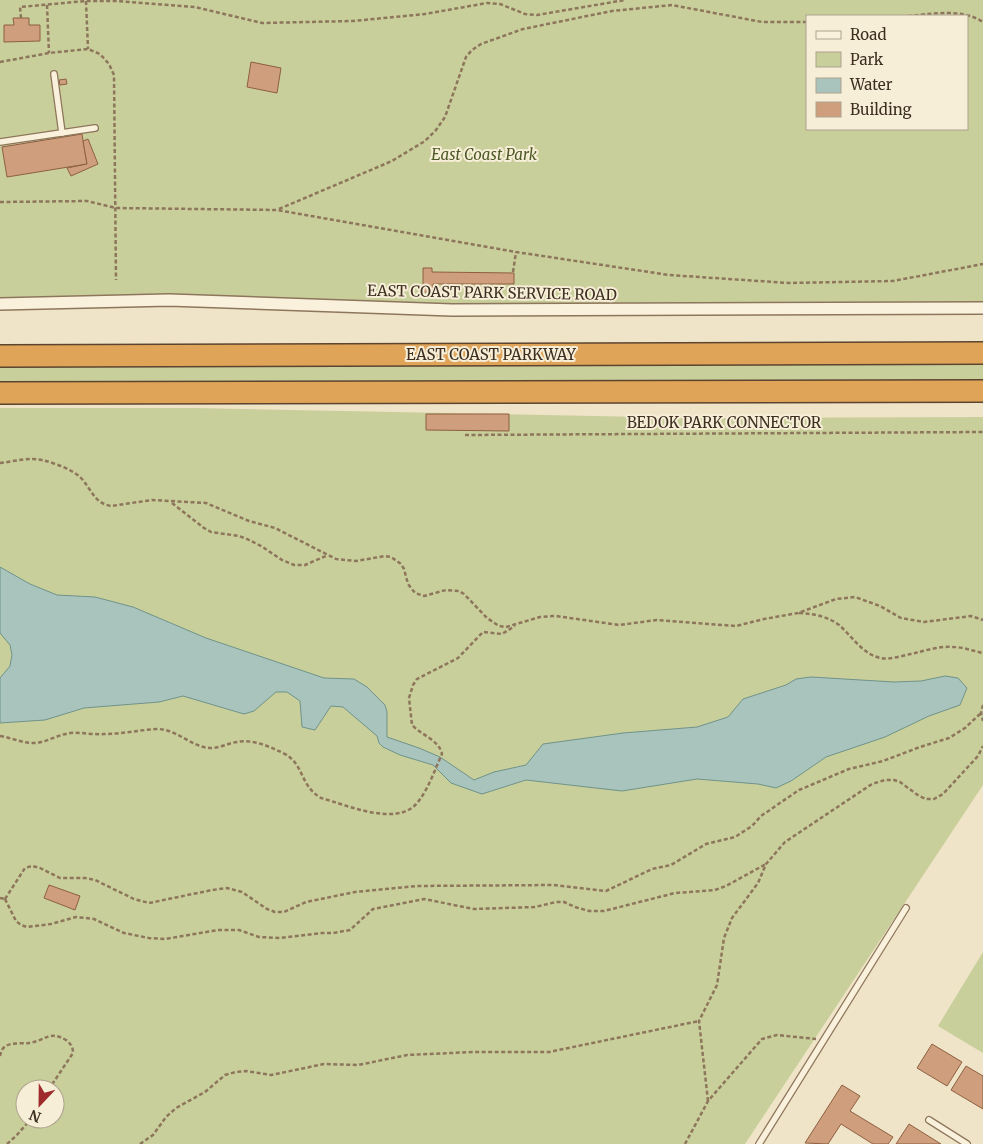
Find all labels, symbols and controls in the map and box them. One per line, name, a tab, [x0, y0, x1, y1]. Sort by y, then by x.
legend	[806, 15, 968, 130]
text: Road	[850, 25, 886, 44]
text: Park	[850, 50, 884, 69]
text: Water	[849, 75, 893, 94]
text: Building	[850, 100, 912, 119]
park label: East Coast Park	[431, 145, 538, 164]
street label: EAST COAST PARK SERVICE ROAD	[367, 281, 617, 304]
street label: EAST COAST PARKWAY	[406, 345, 576, 364]
street label: BEDOK PARK CONNECTOR	[627, 413, 822, 432]
north arrow	[15, 1079, 65, 1129]
text: N	[27, 1106, 44, 1126]

